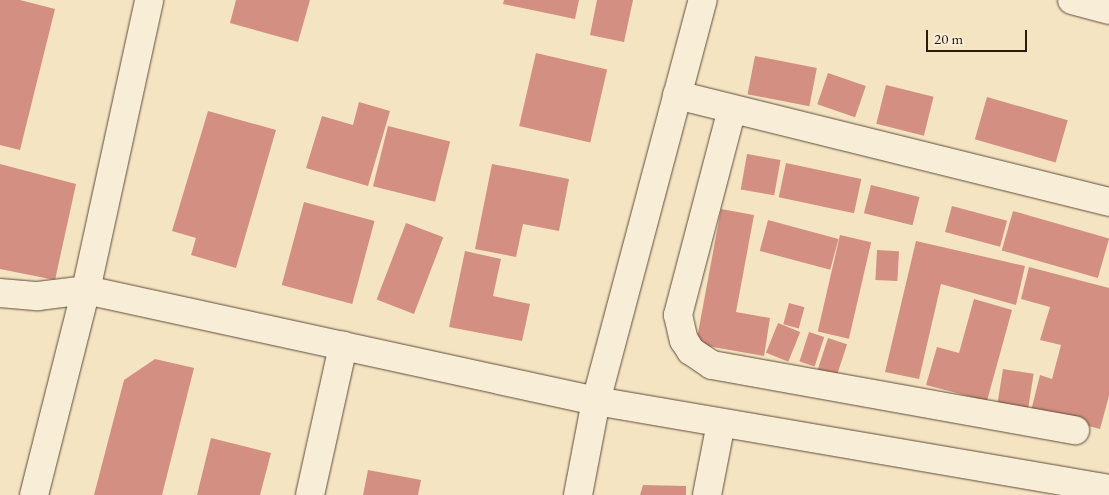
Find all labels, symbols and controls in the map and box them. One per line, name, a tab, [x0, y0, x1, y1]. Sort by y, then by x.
scale bar	[929, 20, 1030, 52]
text: 20 m	[934, 29, 963, 48]

